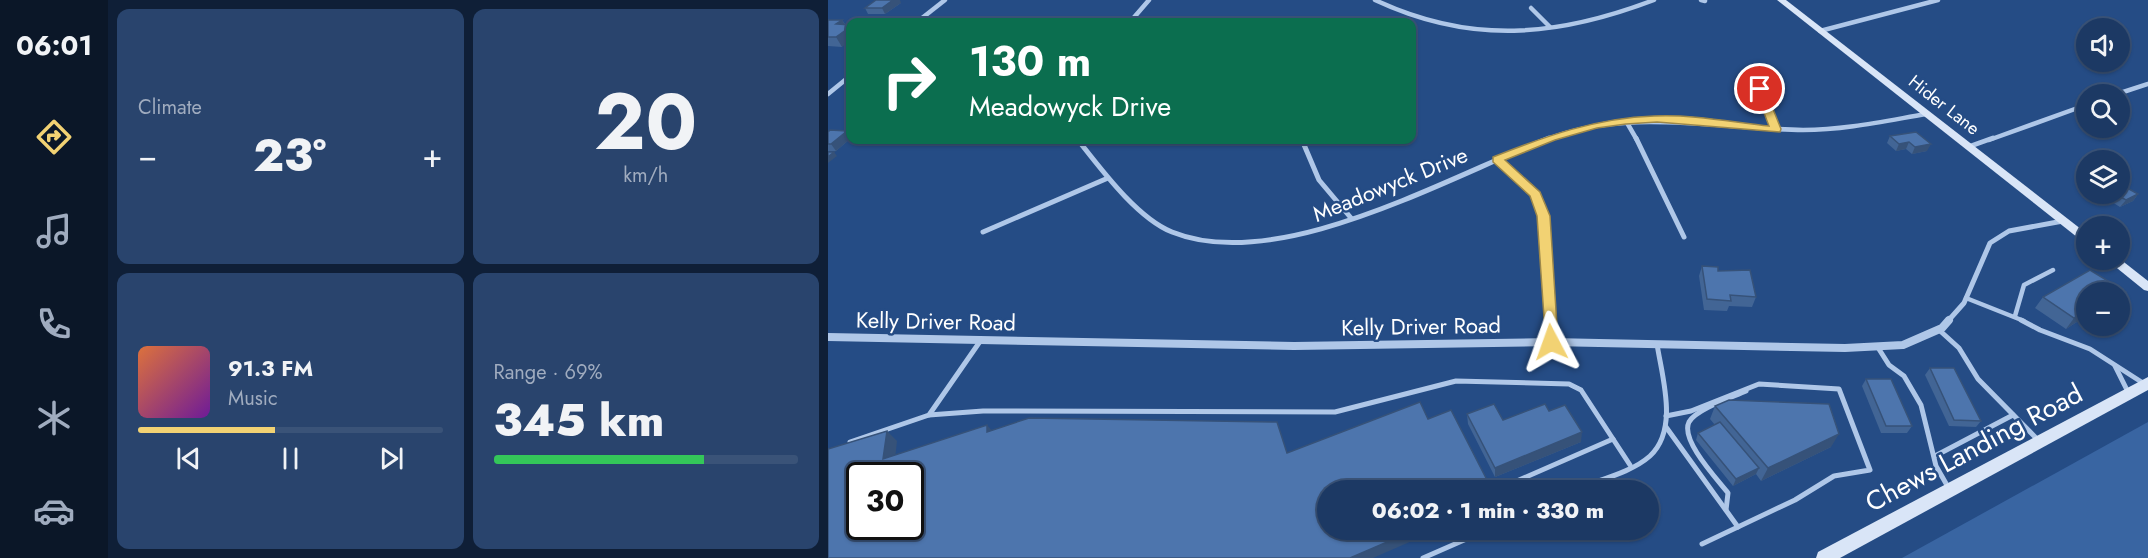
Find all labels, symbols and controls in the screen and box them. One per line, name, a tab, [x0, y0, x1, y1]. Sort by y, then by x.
map controls	[2076, 18, 2130, 336]
button: sound	[2076, 18, 2130, 72]
text: 06:01	[16, 26, 92, 65]
text: 130 m	[969, 31, 1091, 92]
icon: right	[870, 42, 948, 120]
pin	[1734, 63, 1785, 114]
text: 20	[594, 66, 697, 178]
street label: Hider Lane	[1903, 69, 1985, 141]
icon: arrive	[1743, 72, 1776, 105]
button: search	[2076, 84, 2130, 138]
text: Meadowyck Drive	[969, 87, 1171, 126]
text: Climate	[138, 93, 202, 122]
icon: directions	[33, 116, 75, 158]
text: 23°	[253, 123, 326, 188]
text: −	[138, 132, 157, 179]
text: +	[422, 132, 443, 179]
street label: Meadowyck Drive	[1308, 138, 1472, 230]
button: layers	[2076, 150, 2130, 204]
text: km/h	[623, 161, 668, 190]
icon: music	[33, 210, 75, 252]
button: +	[2076, 216, 2130, 270]
button: −	[2076, 282, 2130, 336]
icon: phone	[33, 303, 75, 345]
street label: Kelly Driver Road	[856, 304, 1016, 338]
street label: Kelly Driver Road	[1341, 309, 1501, 343]
position arrow	[1519, 310, 1583, 374]
text: 91.3 FM	[228, 352, 313, 384]
text: Range · 69%	[494, 358, 603, 387]
street label: Chews Landing Road	[1858, 374, 2089, 521]
text: Music	[228, 384, 278, 413]
text: 345 km	[494, 388, 664, 453]
icon: climate	[33, 397, 75, 439]
icon: previous	[172, 442, 205, 475]
icon: pause	[274, 442, 307, 475]
icon: next	[375, 442, 408, 475]
speed limit sign: 30	[846, 462, 924, 540]
icon: car	[33, 490, 75, 532]
text: 06:02 · 1 min · 330 m	[1372, 494, 1604, 526]

